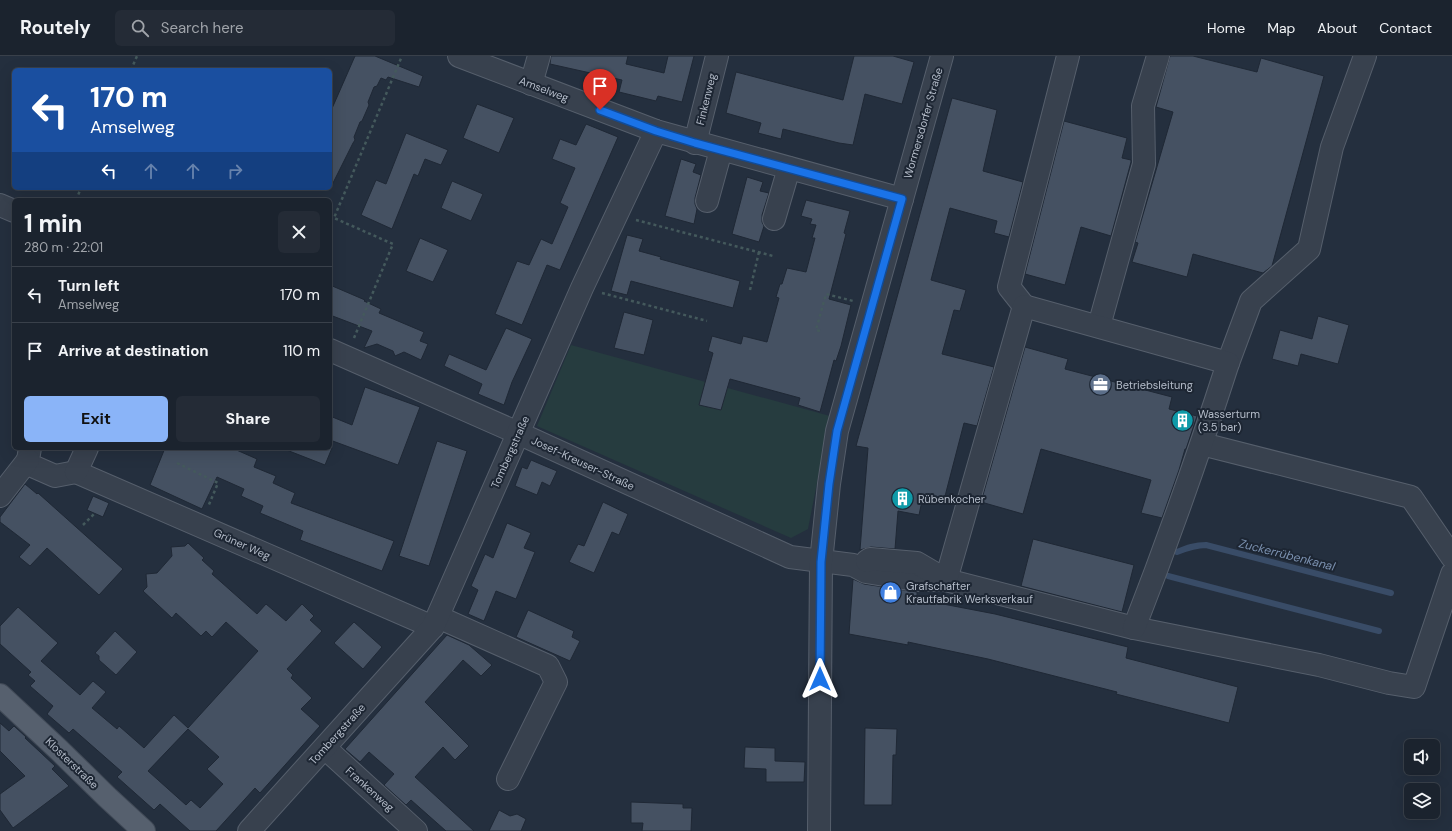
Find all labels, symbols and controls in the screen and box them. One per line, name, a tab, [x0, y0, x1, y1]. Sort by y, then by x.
search box	[115, 10, 395, 46]
text: Routely	[20, 15, 91, 40]
icon: search	[129, 17, 151, 39]
text: Search here	[161, 18, 243, 38]
text: Home	[1207, 19, 1245, 37]
text: Map	[1267, 19, 1295, 37]
text: About	[1317, 19, 1357, 37]
text: Contact	[1379, 19, 1432, 37]
street label: Wormersdorfer Straße	[900, 66, 946, 180]
pin	[583, 69, 617, 110]
street label: Finkenweg	[693, 72, 719, 126]
street label: Amselweg	[517, 73, 571, 105]
icon: arrive	[589, 75, 611, 97]
text: 170 m	[90, 79, 168, 116]
icon: left	[24, 84, 76, 136]
text: Amselweg	[90, 115, 175, 139]
icon: left	[98, 160, 120, 182]
icon: ahead	[140, 160, 162, 182]
icon: ahead	[182, 160, 204, 182]
icon: right	[224, 160, 246, 182]
text: 1 min	[24, 208, 82, 239]
button: close	[278, 211, 320, 253]
text: 280 m · 22:01	[24, 239, 103, 256]
text: Turn left	[58, 276, 119, 296]
icon: left	[24, 284, 46, 306]
text: 170 m	[280, 285, 320, 305]
text: Amselweg	[58, 296, 119, 313]
icon: arrive	[24, 340, 46, 362]
text: Arrive at destination	[58, 341, 209, 361]
text: 110 m	[283, 341, 320, 361]
office icon: Betriebsleitung	[1087, 372, 1113, 398]
place label: Betriebsleitung	[1116, 378, 1193, 392]
button: Exit	[24, 396, 168, 442]
button: Share	[176, 396, 320, 442]
building icon: Wasserturm (3.5 bar)	[1169, 407, 1195, 433]
place label: Wasserturm (3.5 bar)	[1198, 407, 1260, 434]
street label: Tombergstraße	[488, 414, 532, 490]
street label: Josef-Kreuser-Straße	[529, 433, 637, 493]
building icon: Rübenkocher	[890, 486, 916, 512]
place label: Rübenkocher	[918, 492, 985, 506]
street label: Grüner Weg	[211, 525, 273, 563]
water label: Zuckerrübenkanal	[1237, 535, 1337, 575]
shop icon: Grafschafter Krautfabrik Werksverkauf	[878, 579, 904, 605]
place label: Grafschafter Krautfabrik Werksverkauf	[906, 579, 1033, 606]
position arrow	[799, 658, 841, 700]
street label: Tombergstraße	[306, 700, 368, 768]
street label: Klosterstraße	[43, 734, 101, 792]
map controls	[1404, 739, 1440, 819]
button: sound	[1404, 739, 1440, 775]
street label: Frankenweg	[343, 764, 397, 814]
button: layers	[1404, 783, 1440, 819]

